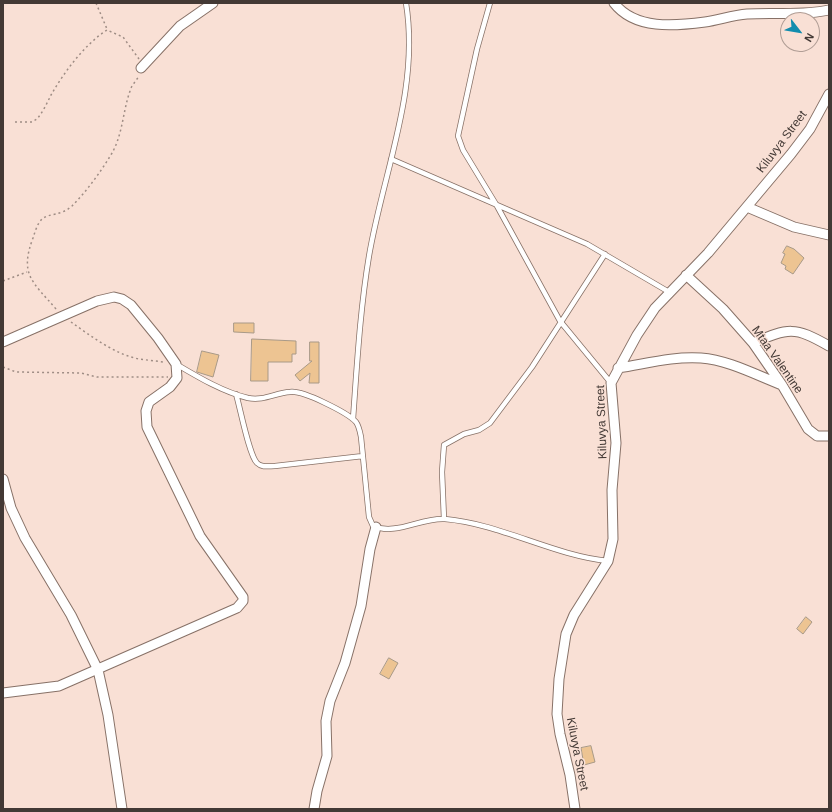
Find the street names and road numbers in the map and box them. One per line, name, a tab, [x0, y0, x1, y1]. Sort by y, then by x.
street label: Kiluvya Street	[754, 108, 810, 176]
street label: Mtaa Valentine	[748, 323, 806, 397]
street label: Kiluvya Street	[594, 385, 610, 459]
street label: Kiluvya Street	[563, 716, 591, 792]

